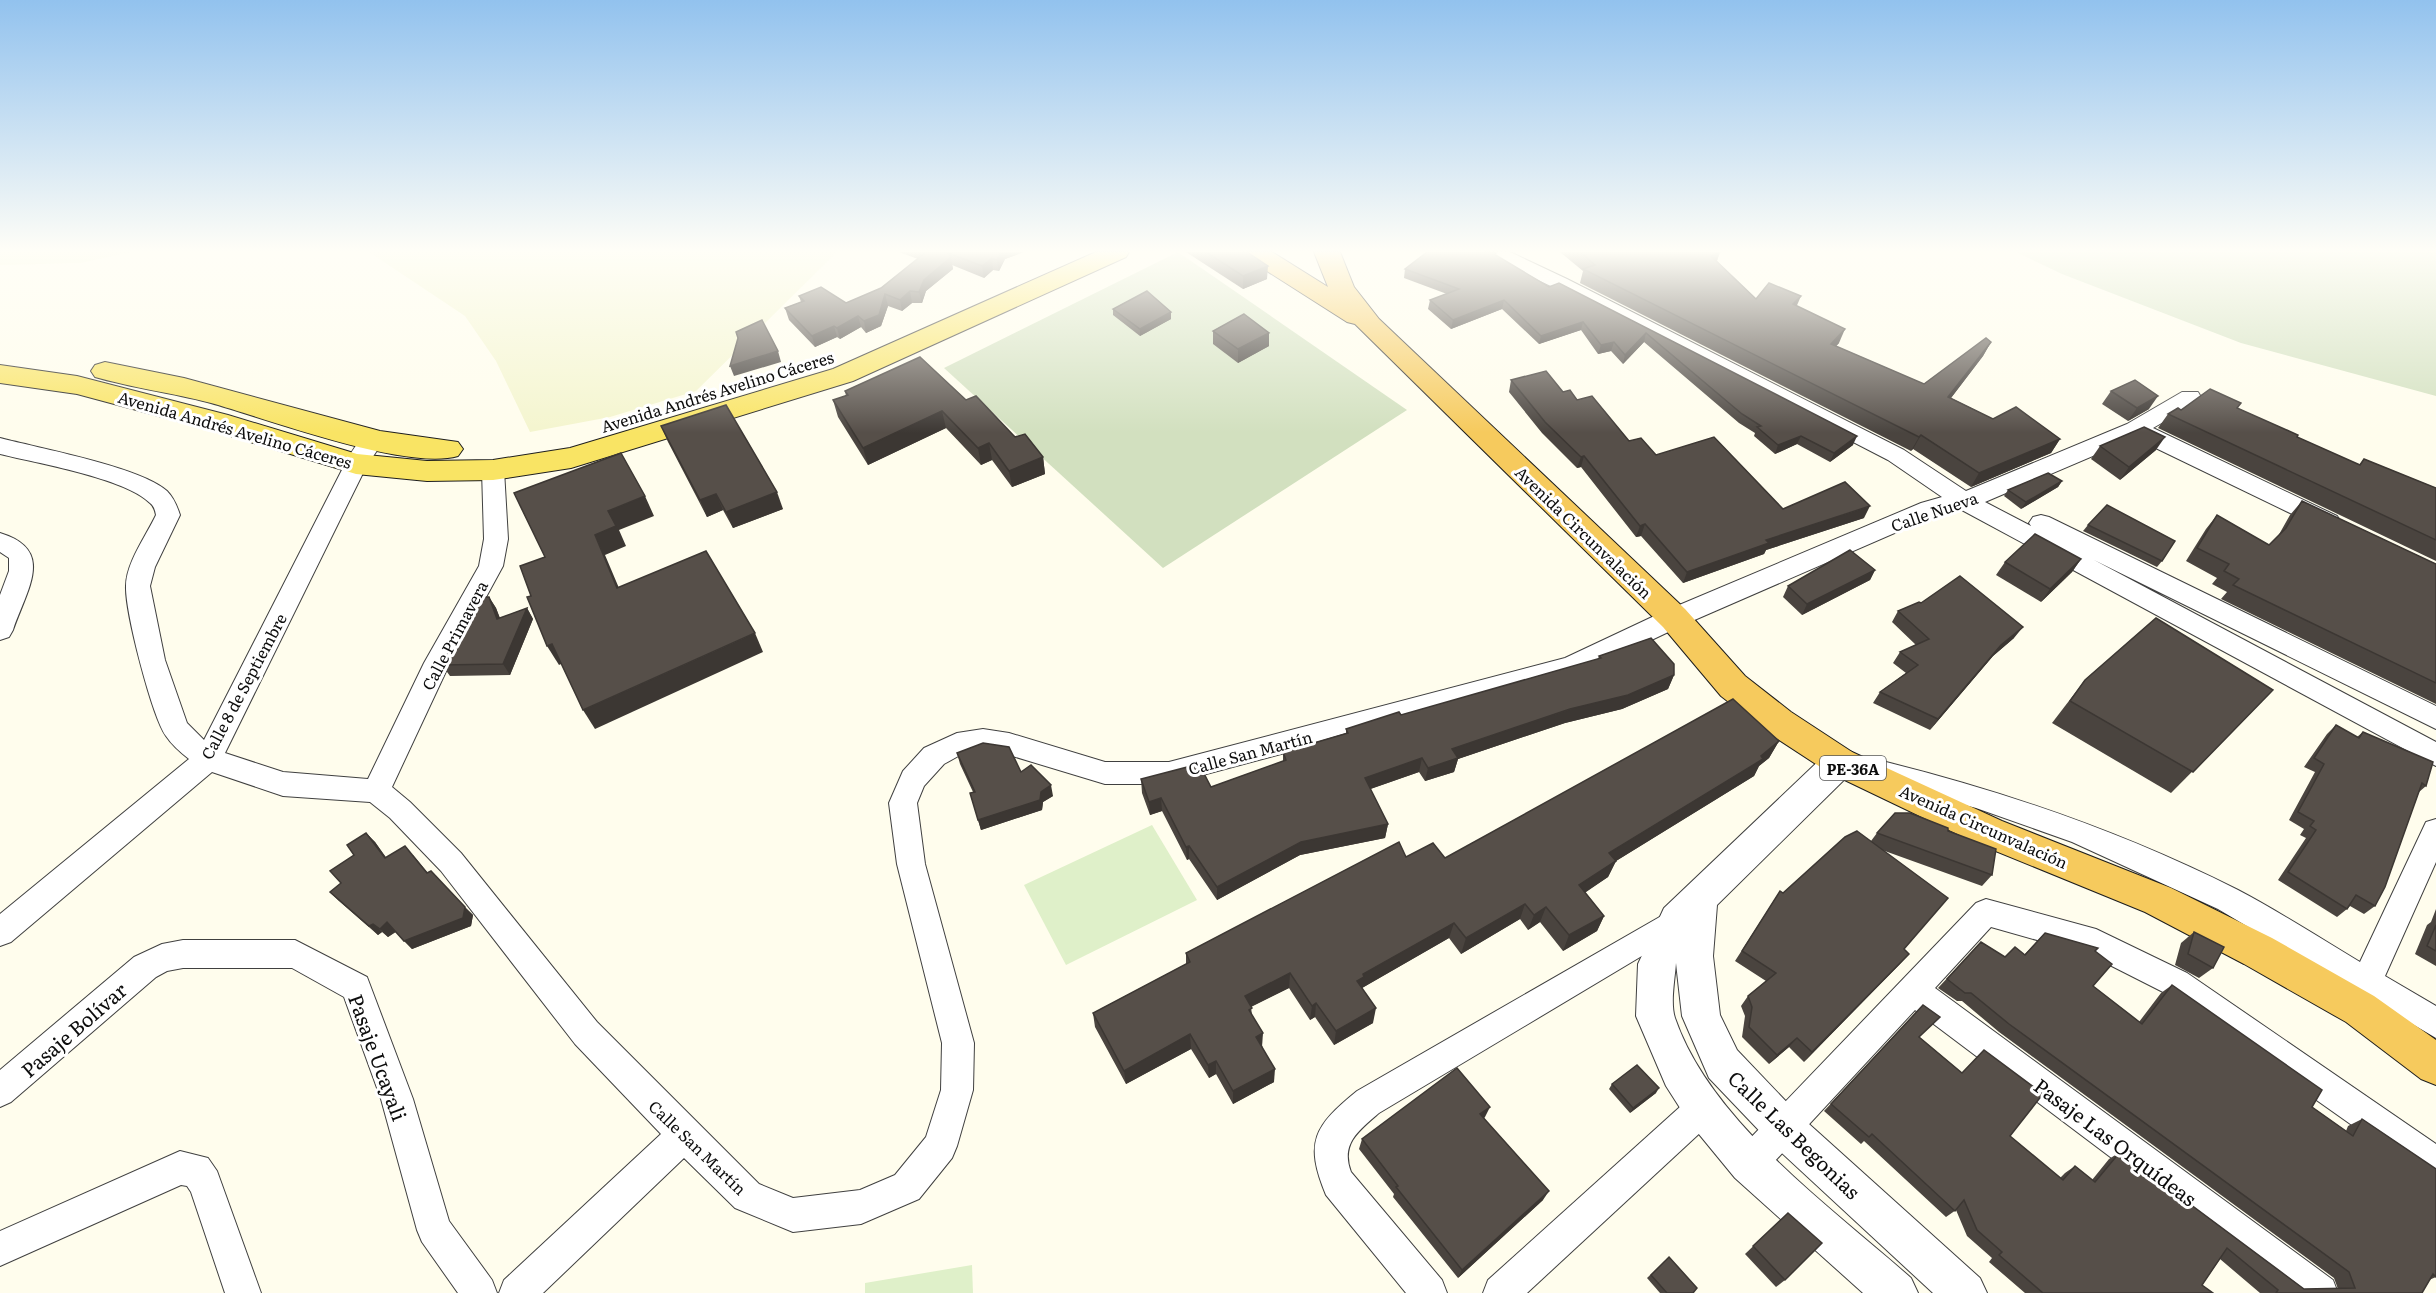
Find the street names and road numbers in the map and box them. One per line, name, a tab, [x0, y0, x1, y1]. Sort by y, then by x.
street label: Avenida Andrés Avelino Cáceres	[598, 344, 836, 438]
street label: Avenida Andrés Avelino Cáceres	[115, 384, 355, 474]
street label: Avenida Circunvalación	[1510, 460, 1658, 604]
street label: Calle Nueva	[1887, 485, 1981, 537]
street label: Calle Primavera	[415, 576, 493, 694]
street label: Calle 8 de Septiembre	[194, 609, 292, 763]
street label: Calle San Martín	[1185, 724, 1315, 780]
road number: PE-36A	[1820, 756, 1886, 780]
street label: Avenida Circunvalación	[1896, 778, 2072, 874]
street label: Pasaje Bolívar	[13, 974, 133, 1084]
street label: Pasaje Ucayali	[342, 989, 416, 1125]
street label: Calle Las Begonias	[1722, 1063, 1868, 1205]
street label: Pasaje Las Orquídeas	[2028, 1070, 2204, 1212]
street label: Calle San Martín	[644, 1094, 752, 1200]

